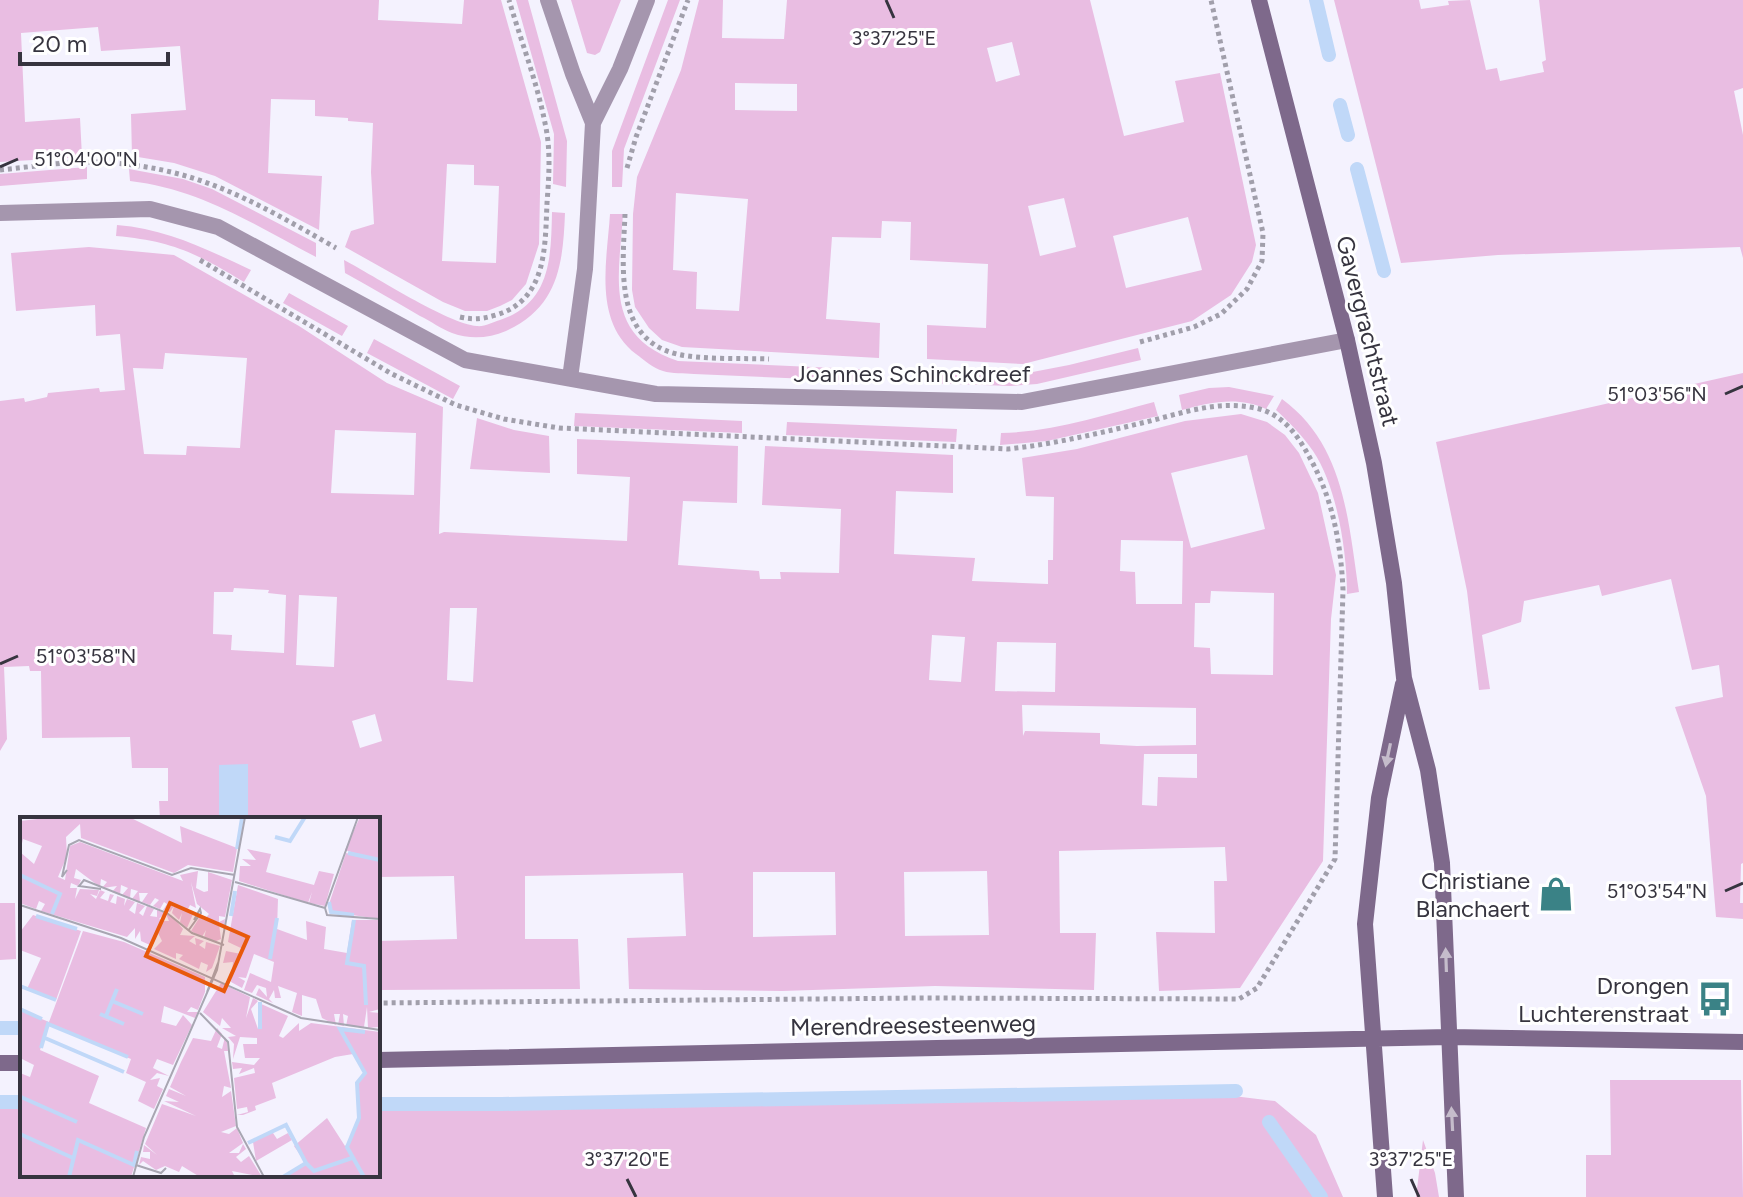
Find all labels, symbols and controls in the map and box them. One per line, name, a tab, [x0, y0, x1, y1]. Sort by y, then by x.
scale bar	[20, 16, 168, 66]
text: 3°37'25"E	[852, 26, 936, 50]
text: 20 m	[32, 29, 87, 58]
text: 51°04'00"N	[34, 147, 138, 171]
street label: Gavergrachtstraat	[1330, 233, 1406, 429]
street label: Joannes Schinckdreef	[793, 359, 1031, 388]
text: 51°03'56"N	[1607, 382, 1707, 406]
text: 51°03'58"N	[36, 644, 136, 668]
one-way arrow	[1381, 742, 1394, 767]
inset map	[20, 817, 380, 1177]
place label: Christiane Blanchaert	[1416, 866, 1530, 923]
shop icon: Christiane Blanchaert	[1537, 875, 1575, 913]
text: 51°03'54"N	[1607, 879, 1707, 903]
one-way arrow	[1439, 947, 1452, 972]
place label: Drongen Luchterenstraat	[1518, 971, 1689, 1028]
bus stop icon: Drongen Luchterenstraat	[1696, 980, 1734, 1018]
street label: Merendreesesteenweg	[790, 1008, 1036, 1042]
one-way arrow	[1446, 1106, 1459, 1131]
text: 3°37'20"E	[584, 1147, 670, 1171]
text: 3°37'25"E	[1369, 1147, 1453, 1171]

